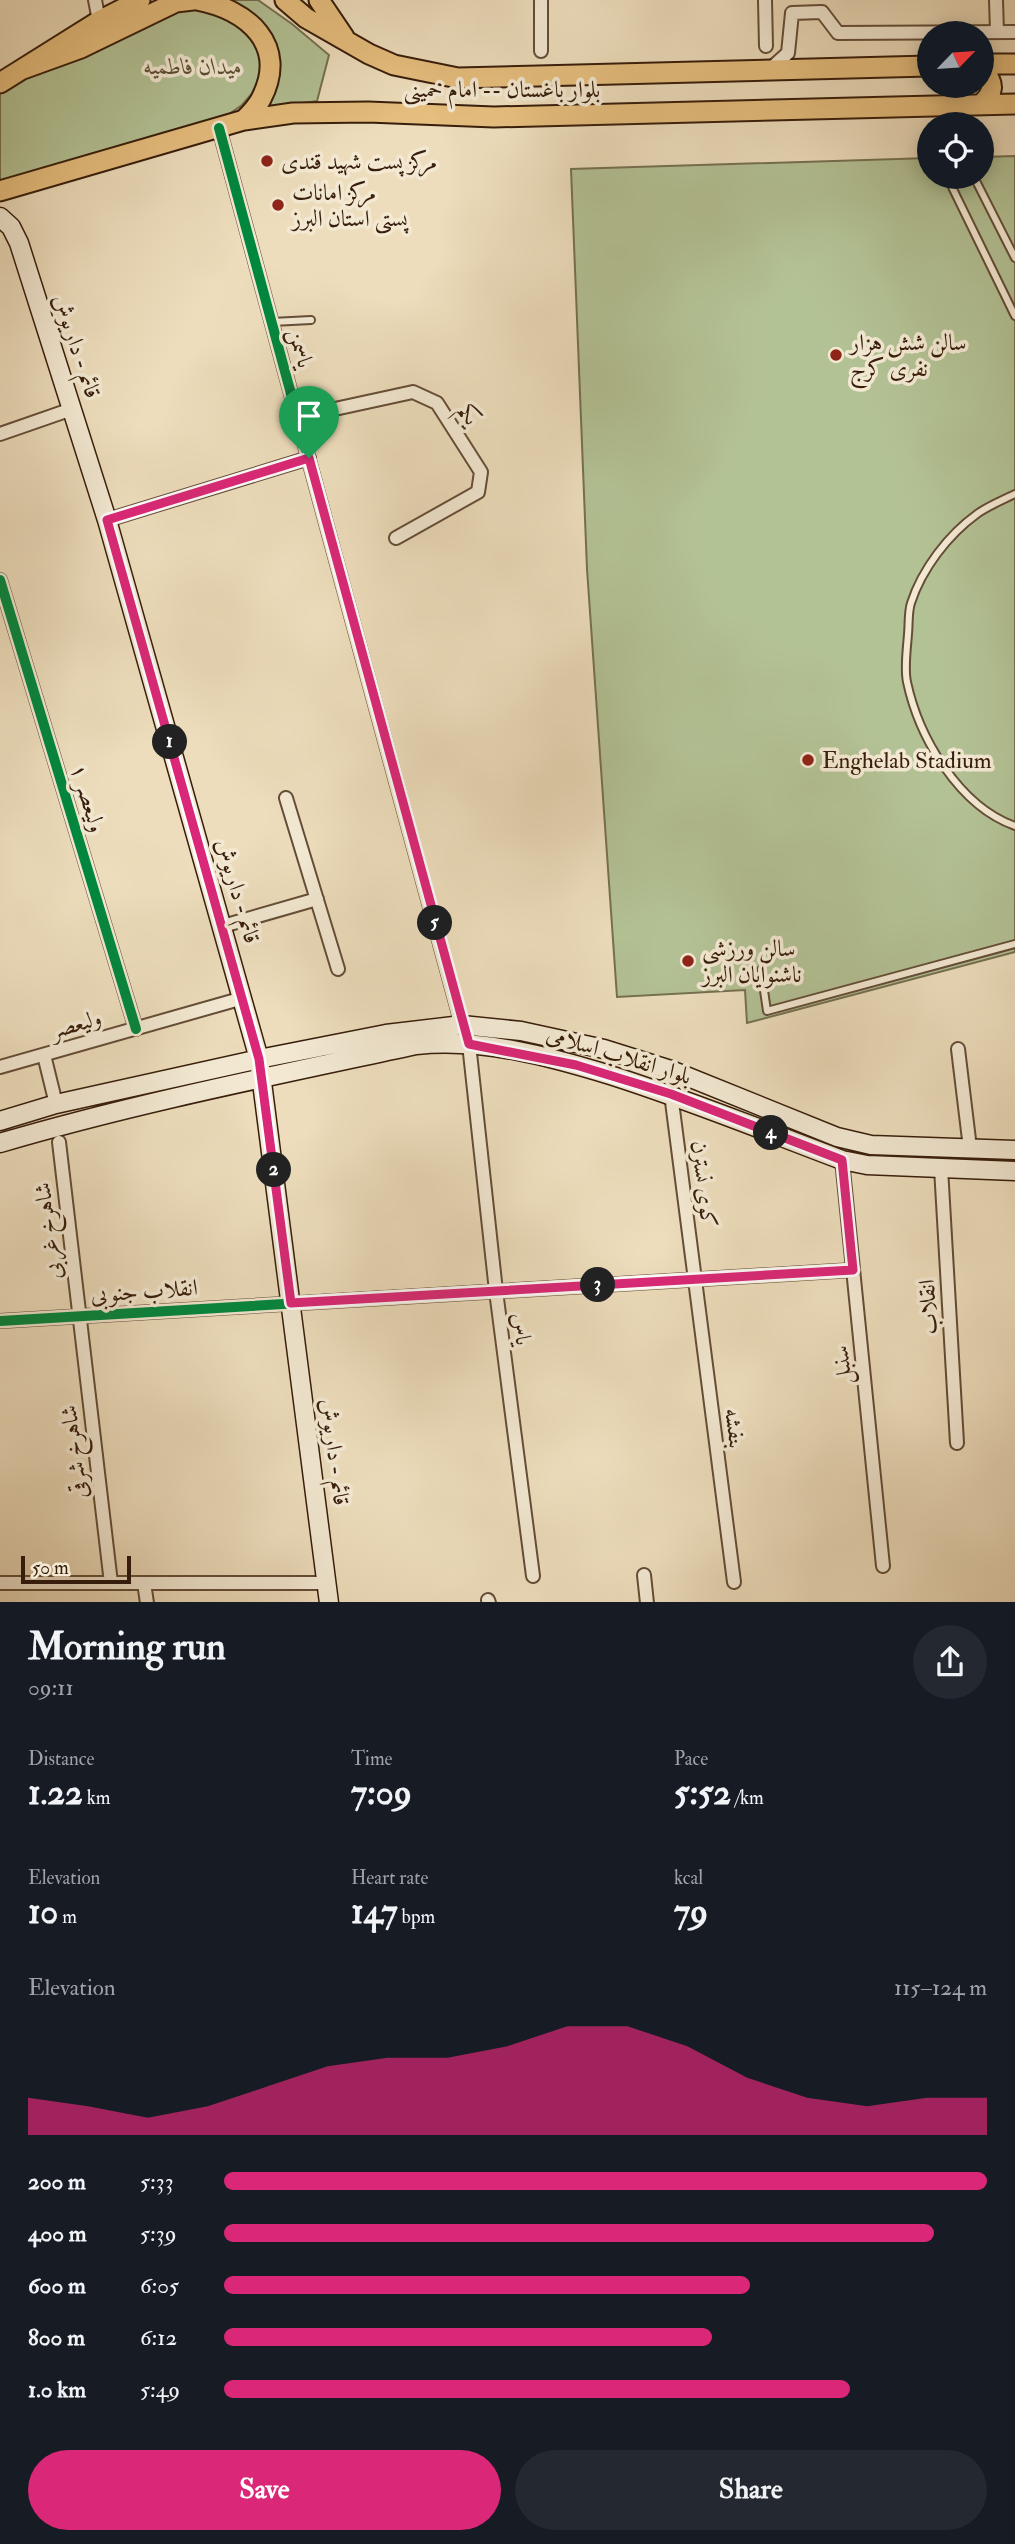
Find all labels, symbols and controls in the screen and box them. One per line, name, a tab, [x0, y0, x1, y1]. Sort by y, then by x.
north arrow	[917, 21, 994, 98]
map controls	[917, 21, 994, 189]
park label: میدان فاطمیه	[144, 52, 242, 81]
street label: بلوار باغستان -- امام خمینی	[404, 75, 600, 109]
button: locate	[917, 112, 994, 189]
place label: مرکز پست شهید قندی	[281, 147, 437, 177]
marker: مرکز پست شهید قندی	[259, 153, 275, 169]
place label: مرکز امانات پستی استان البرز	[290, 178, 410, 234]
marker: مرکز امانات پستی استان البرز	[270, 197, 286, 213]
street label: قائم - داریوش	[42, 290, 107, 403]
street label: یاسمن	[281, 325, 321, 373]
place label: سالن شش هزار نفری کرج	[848, 328, 967, 389]
marker: سالن شش هزار نفری کرج	[828, 347, 844, 363]
pin	[279, 386, 339, 458]
icon: arrive	[290, 397, 328, 435]
street label: یکم	[445, 398, 488, 436]
pin: 1	[152, 724, 188, 760]
text: 1	[166, 729, 173, 753]
place label: Enghelab Stadium	[822, 746, 992, 775]
marker: Enghelab Stadium	[800, 752, 816, 768]
street label: ولیعصر ۱	[63, 760, 112, 836]
street label: قائم - داریوش	[204, 835, 267, 948]
pin: 5	[418, 906, 452, 940]
text: 5	[430, 910, 439, 934]
place label: سالن ورزشی ناشنوایان البرز	[700, 934, 802, 989]
marker: سالن ورزشی ناشنوایان البرز	[680, 953, 696, 969]
street label: ولیعصر	[45, 1003, 105, 1047]
street label: بلوار انقلاب اسلامی	[543, 1019, 695, 1091]
pin: 4	[754, 1116, 788, 1150]
text: 4	[765, 1120, 776, 1144]
street label: کوی نسترن	[684, 1139, 724, 1229]
pin: 2	[256, 1152, 292, 1188]
text: 2	[269, 1157, 278, 1181]
street label: شاهرخ غربی	[28, 1180, 74, 1281]
pin: 3	[580, 1268, 616, 1302]
text: 3	[594, 1272, 601, 1296]
street label: انقلاب جنوبی	[89, 1273, 199, 1310]
street label: انقلاب	[912, 1279, 944, 1335]
street label: یاس	[506, 1311, 539, 1348]
street label: سنبل	[826, 1344, 860, 1386]
street label: قائم - داریوش	[309, 1397, 356, 1508]
street label: شاهرخ شرقی	[54, 1403, 100, 1500]
street label: بنفشه	[718, 1406, 752, 1450]
scale bar	[21, 1554, 131, 1585]
text: 50 m	[32, 1556, 69, 1580]
text: Morning run	[28, 1623, 226, 1671]
button: share	[913, 1625, 987, 1699]
text: 09:11	[28, 1673, 74, 1702]
text: Distance	[28, 1747, 94, 1771]
text: Time	[351, 1747, 393, 1771]
text: Pace	[674, 1747, 708, 1771]
text: 1.22	[28, 1771, 83, 1815]
text: 7:09	[351, 1771, 412, 1815]
text: 5:52	[674, 1771, 731, 1815]
text: km	[83, 1786, 111, 1810]
text: /km	[731, 1786, 764, 1810]
text: Elevation	[28, 1866, 100, 1890]
text: Heart rate	[351, 1866, 428, 1890]
text: kcal	[674, 1866, 703, 1890]
text: 10	[28, 1890, 58, 1934]
text: 147	[351, 1890, 398, 1934]
text: 79	[674, 1890, 708, 1934]
text: m	[58, 1905, 77, 1929]
text: bpm	[398, 1905, 435, 1929]
text: Elevation	[28, 1973, 116, 2002]
text: 115–124 m	[894, 1973, 987, 2002]
text: 200 m	[28, 2167, 86, 2196]
text: 5:33	[140, 2167, 173, 2196]
text: 400 m	[28, 2219, 87, 2248]
text: 5:39	[140, 2219, 176, 2248]
text: 600 m	[28, 2271, 86, 2300]
text: 6:05	[140, 2271, 179, 2300]
text: 800 m	[28, 2323, 85, 2352]
text: 6:12	[140, 2323, 177, 2352]
text: 1.0 km	[28, 2375, 86, 2404]
text: 5:49	[140, 2375, 180, 2404]
button: Save	[28, 2450, 501, 2530]
button: Share	[515, 2450, 987, 2530]

